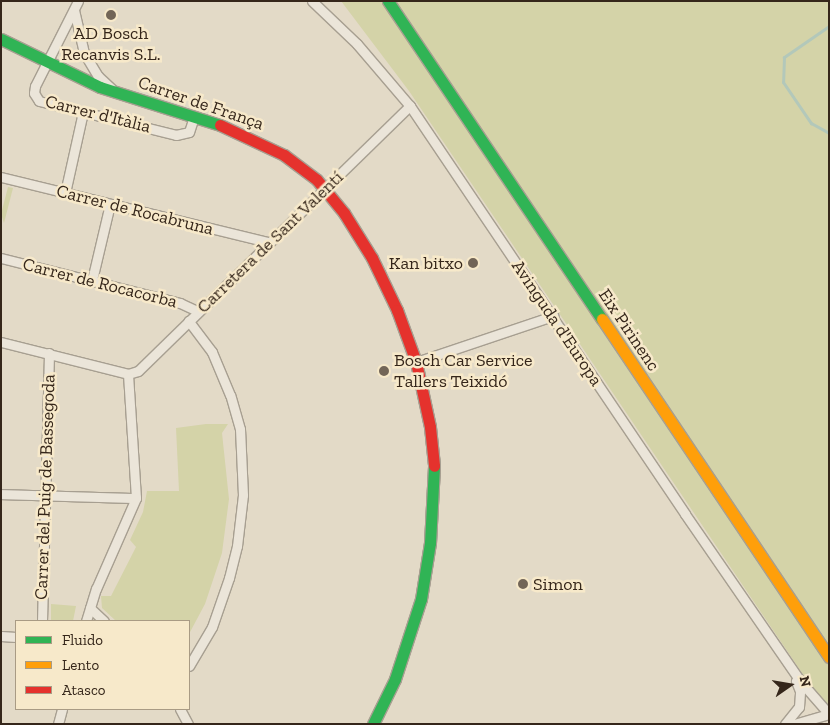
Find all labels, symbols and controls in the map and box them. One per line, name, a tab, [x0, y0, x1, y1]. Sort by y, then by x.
marker: AD Bosch Recanvis S.L.	[105, 9, 117, 21]
place label: AD Bosch Recanvis S.L.	[61, 23, 161, 66]
street label: Carrer de França	[135, 71, 267, 135]
street label: Carrer d'Itàlia	[43, 90, 153, 138]
street label: Carretera de Sant Valentí	[192, 166, 348, 318]
street label: Carrer de Rocabruna	[54, 180, 216, 240]
place label: Kan bitxo	[389, 252, 463, 274]
street label: Carrer de Rocacorba	[20, 253, 180, 313]
street label: Avinguda d'Europa	[507, 256, 607, 390]
marker: Kan bitxo	[467, 257, 479, 269]
street label: Eix Pirinenc	[594, 285, 664, 375]
place label: Bosch Car Service Tallers Teixidó	[394, 350, 533, 392]
marker: Bosch Car Service Tallers Teixidó	[378, 365, 390, 377]
street label: Carrer del Puig de Bassegoda	[30, 374, 60, 600]
place label: Simon	[533, 573, 583, 595]
marker: Simon	[517, 578, 529, 590]
legend	[15, 620, 190, 710]
text: Fluido	[62, 631, 103, 649]
text: Lento	[62, 656, 99, 674]
north arrow	[765, 660, 815, 710]
text: N	[796, 674, 815, 689]
text: Atasco	[62, 681, 106, 699]

